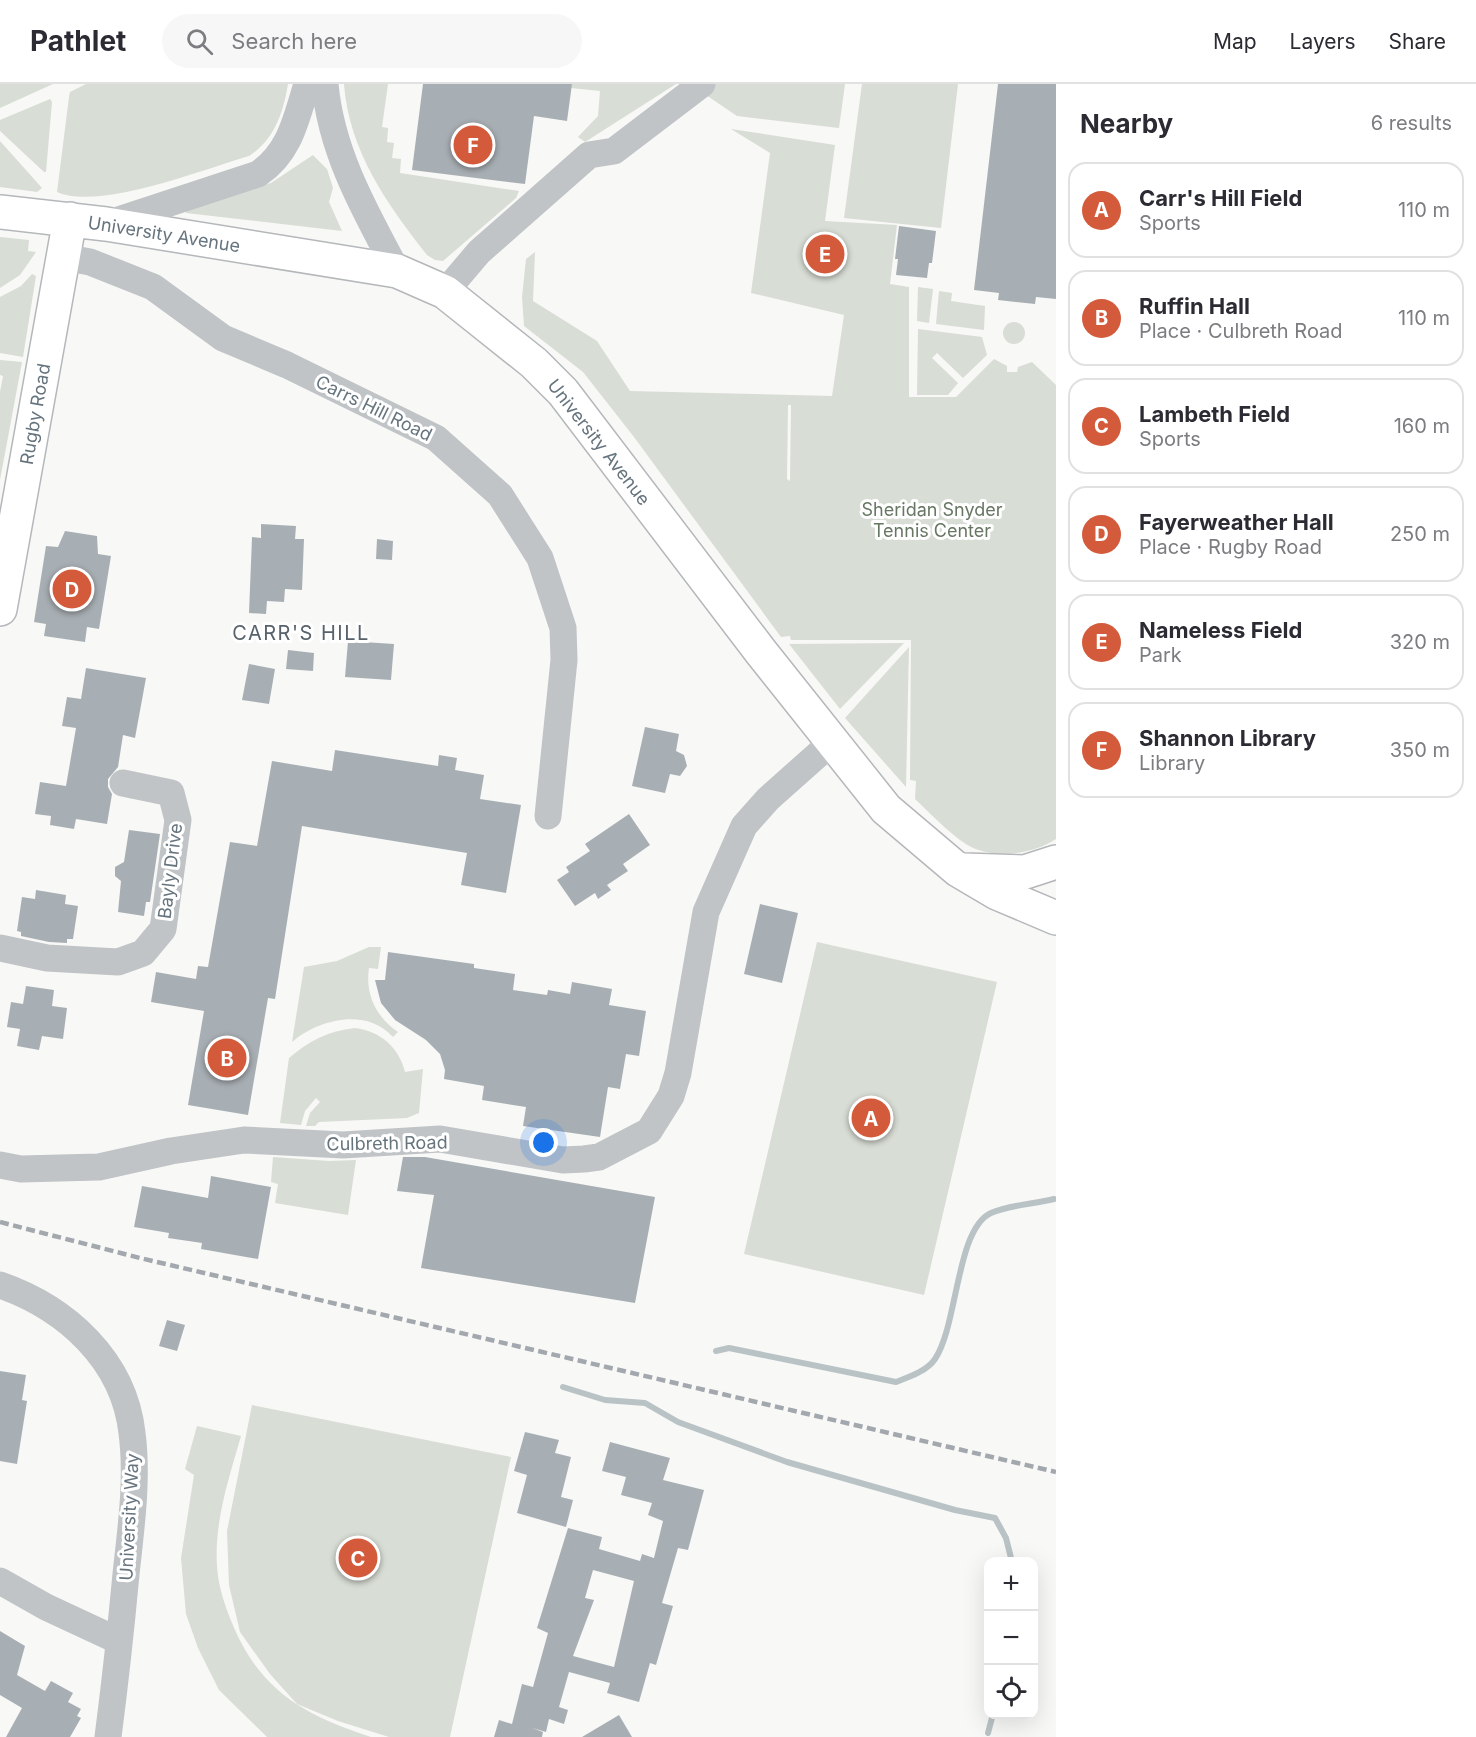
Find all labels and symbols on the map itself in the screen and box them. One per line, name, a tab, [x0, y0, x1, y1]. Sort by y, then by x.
pin: F	[454, 122, 492, 168]
street label: University Avenue	[86, 212, 242, 256]
pin: E	[806, 232, 844, 276]
street label: Rugby Road	[16, 362, 54, 466]
street label: Carrs Hill Road	[313, 371, 435, 445]
street label: University Avenue	[543, 375, 655, 509]
park label: Sheridan Snyder Tennis Center	[862, 499, 1003, 541]
pin: D	[52, 566, 92, 612]
district label: CARR'S HILL	[232, 621, 370, 645]
street label: Bayly Drive	[154, 822, 186, 920]
pin: B	[208, 1036, 246, 1080]
pin: A	[852, 1096, 890, 1140]
your location	[529, 1128, 558, 1157]
street label: Culbreth Road	[326, 1131, 448, 1155]
street label: University Way	[115, 1453, 143, 1581]
pin: C	[338, 1536, 378, 1580]

